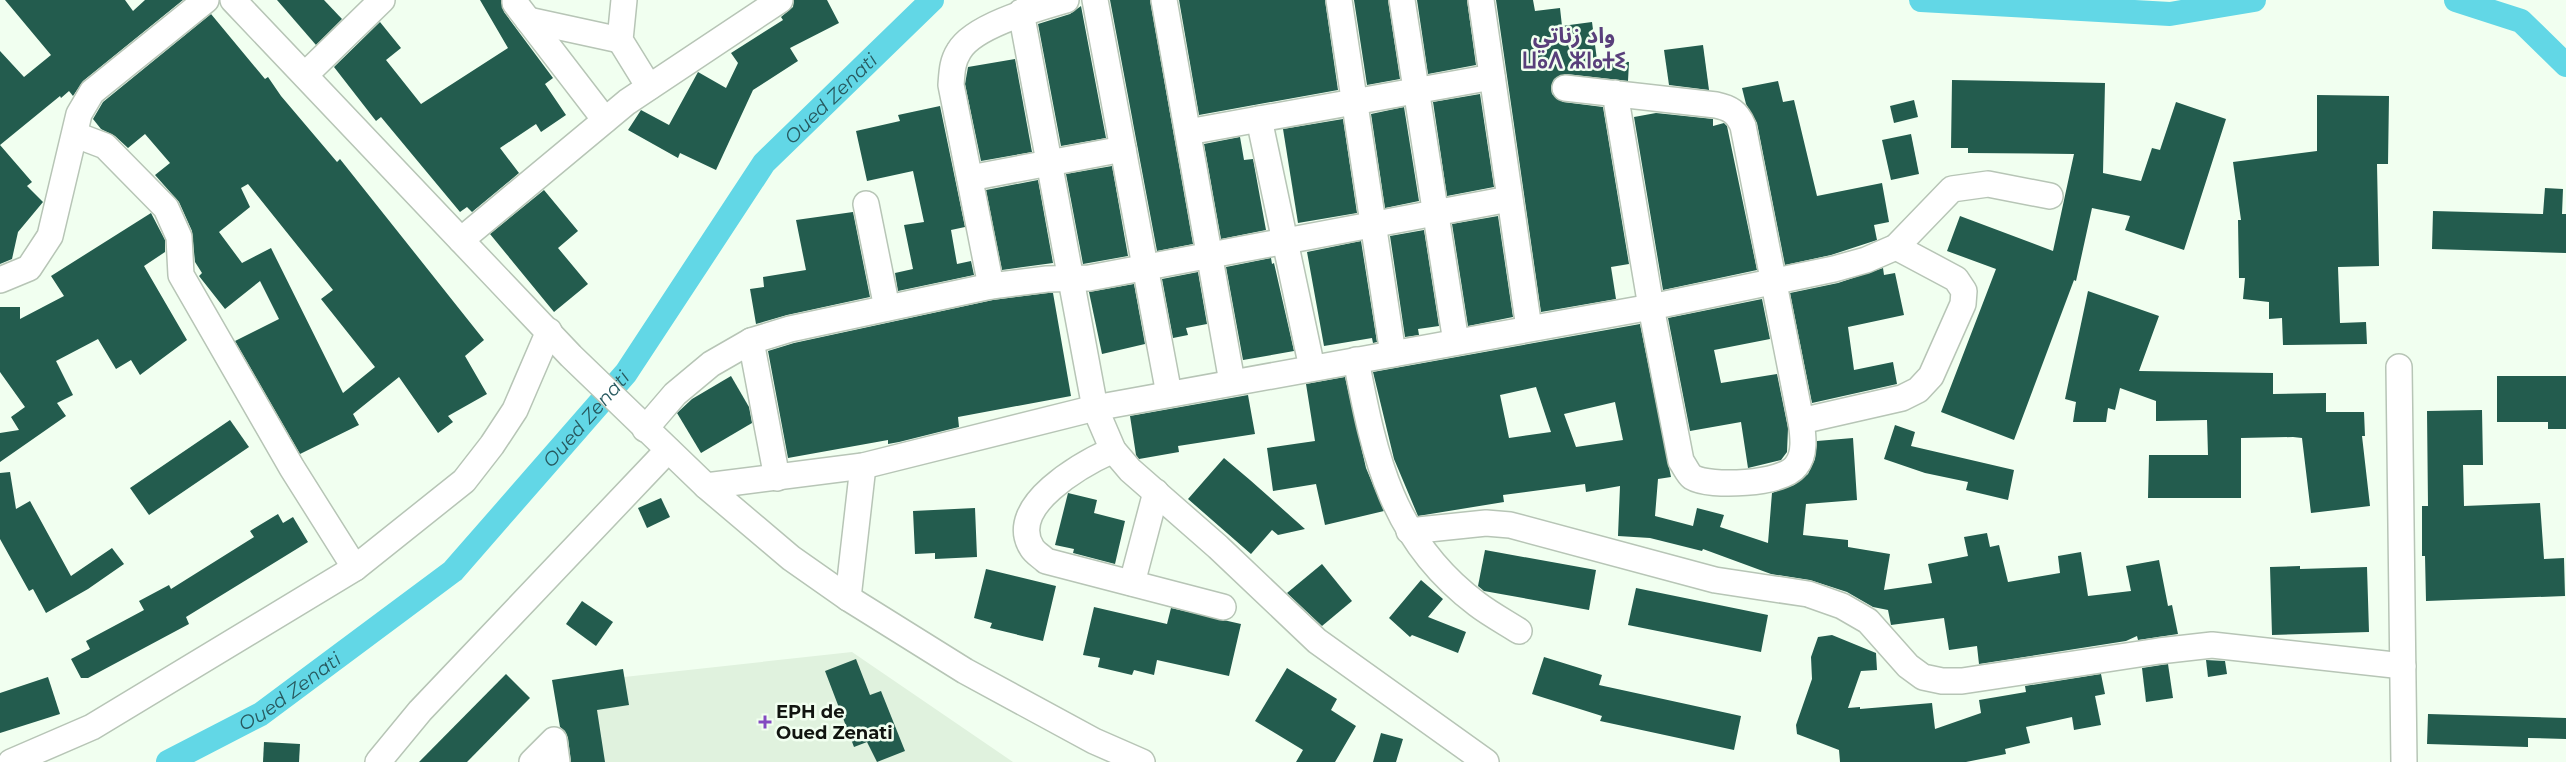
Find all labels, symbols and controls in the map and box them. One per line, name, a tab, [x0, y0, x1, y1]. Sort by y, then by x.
district label: واد زناتي ⵡⴰⴷ ⵣⵏⴰⵜⵉ	[1522, 22, 1626, 74]
water label: Oued Zenati	[780, 48, 883, 149]
water label: Oued Zenati	[538, 366, 635, 472]
water label: Oued Zenati	[235, 647, 346, 736]
place label: EPH de Oued Zenati	[776, 701, 893, 744]
marker: EPH de Oued Zenati	[758, 715, 772, 729]

